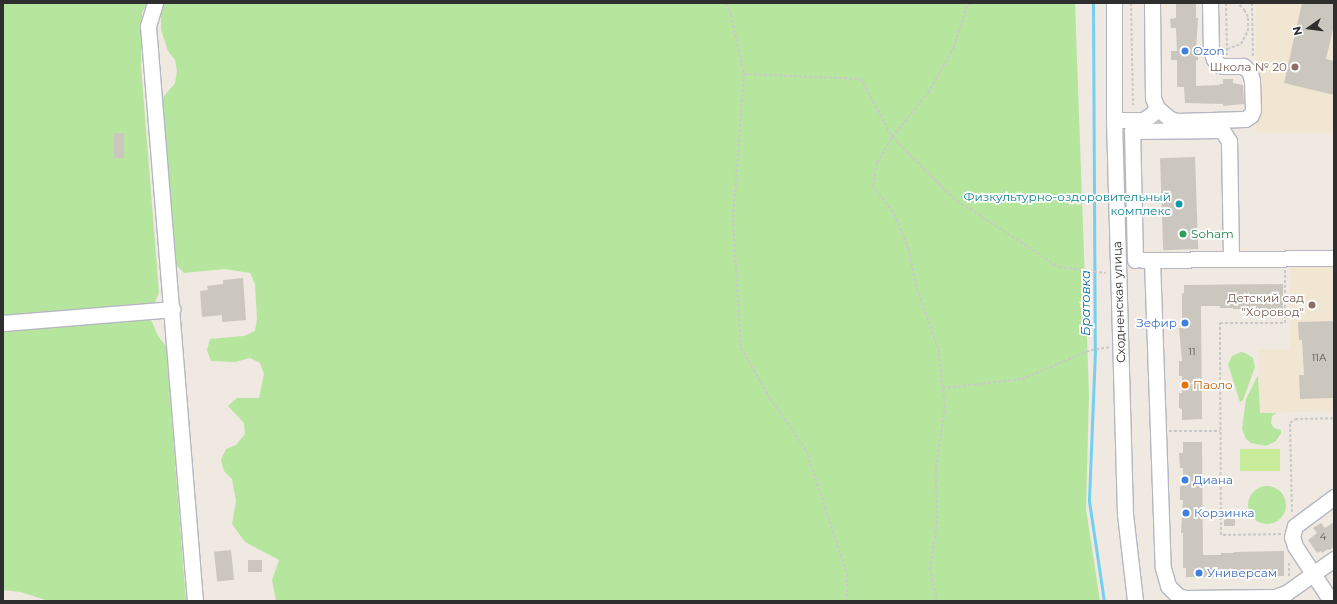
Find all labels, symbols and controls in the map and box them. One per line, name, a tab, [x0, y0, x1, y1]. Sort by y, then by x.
north arrow	[1289, 8, 1329, 48]
text: N	[1289, 25, 1305, 37]
place label: Ozon	[1193, 44, 1225, 58]
marker: Ozon	[1180, 46, 1190, 56]
place label: Школа № 20	[1210, 60, 1287, 74]
marker: Школа № 20	[1290, 62, 1300, 72]
place label: Физкультурно-оздоровительный комплекс	[964, 190, 1171, 218]
marker: Физкультурно-оздоровительный комплекс	[1174, 199, 1184, 209]
place label: Soham	[1191, 227, 1234, 241]
marker: Soham	[1178, 229, 1188, 239]
street label: Сходненская улица	[1110, 241, 1128, 363]
water label: Братовка	[1077, 270, 1093, 336]
place label: Детский сад "Хоровод"	[1227, 291, 1304, 319]
marker: Детский сад "Хоровод"	[1307, 300, 1317, 310]
place label: Зефир	[1136, 316, 1177, 330]
marker: Зефир	[1180, 318, 1190, 328]
house number: 11	[1188, 346, 1196, 358]
house number: 11А	[1312, 352, 1326, 364]
place label: Паоло	[1193, 378, 1233, 392]
marker: Паоло	[1180, 380, 1190, 390]
place label: Диана	[1193, 473, 1233, 487]
marker: Диана	[1180, 475, 1190, 485]
place label: Корзинка	[1194, 506, 1255, 520]
marker: Корзинка	[1181, 508, 1191, 518]
house number: 4	[1320, 531, 1326, 543]
place label: Универсам	[1207, 566, 1277, 580]
marker: Универсам	[1194, 568, 1204, 578]

